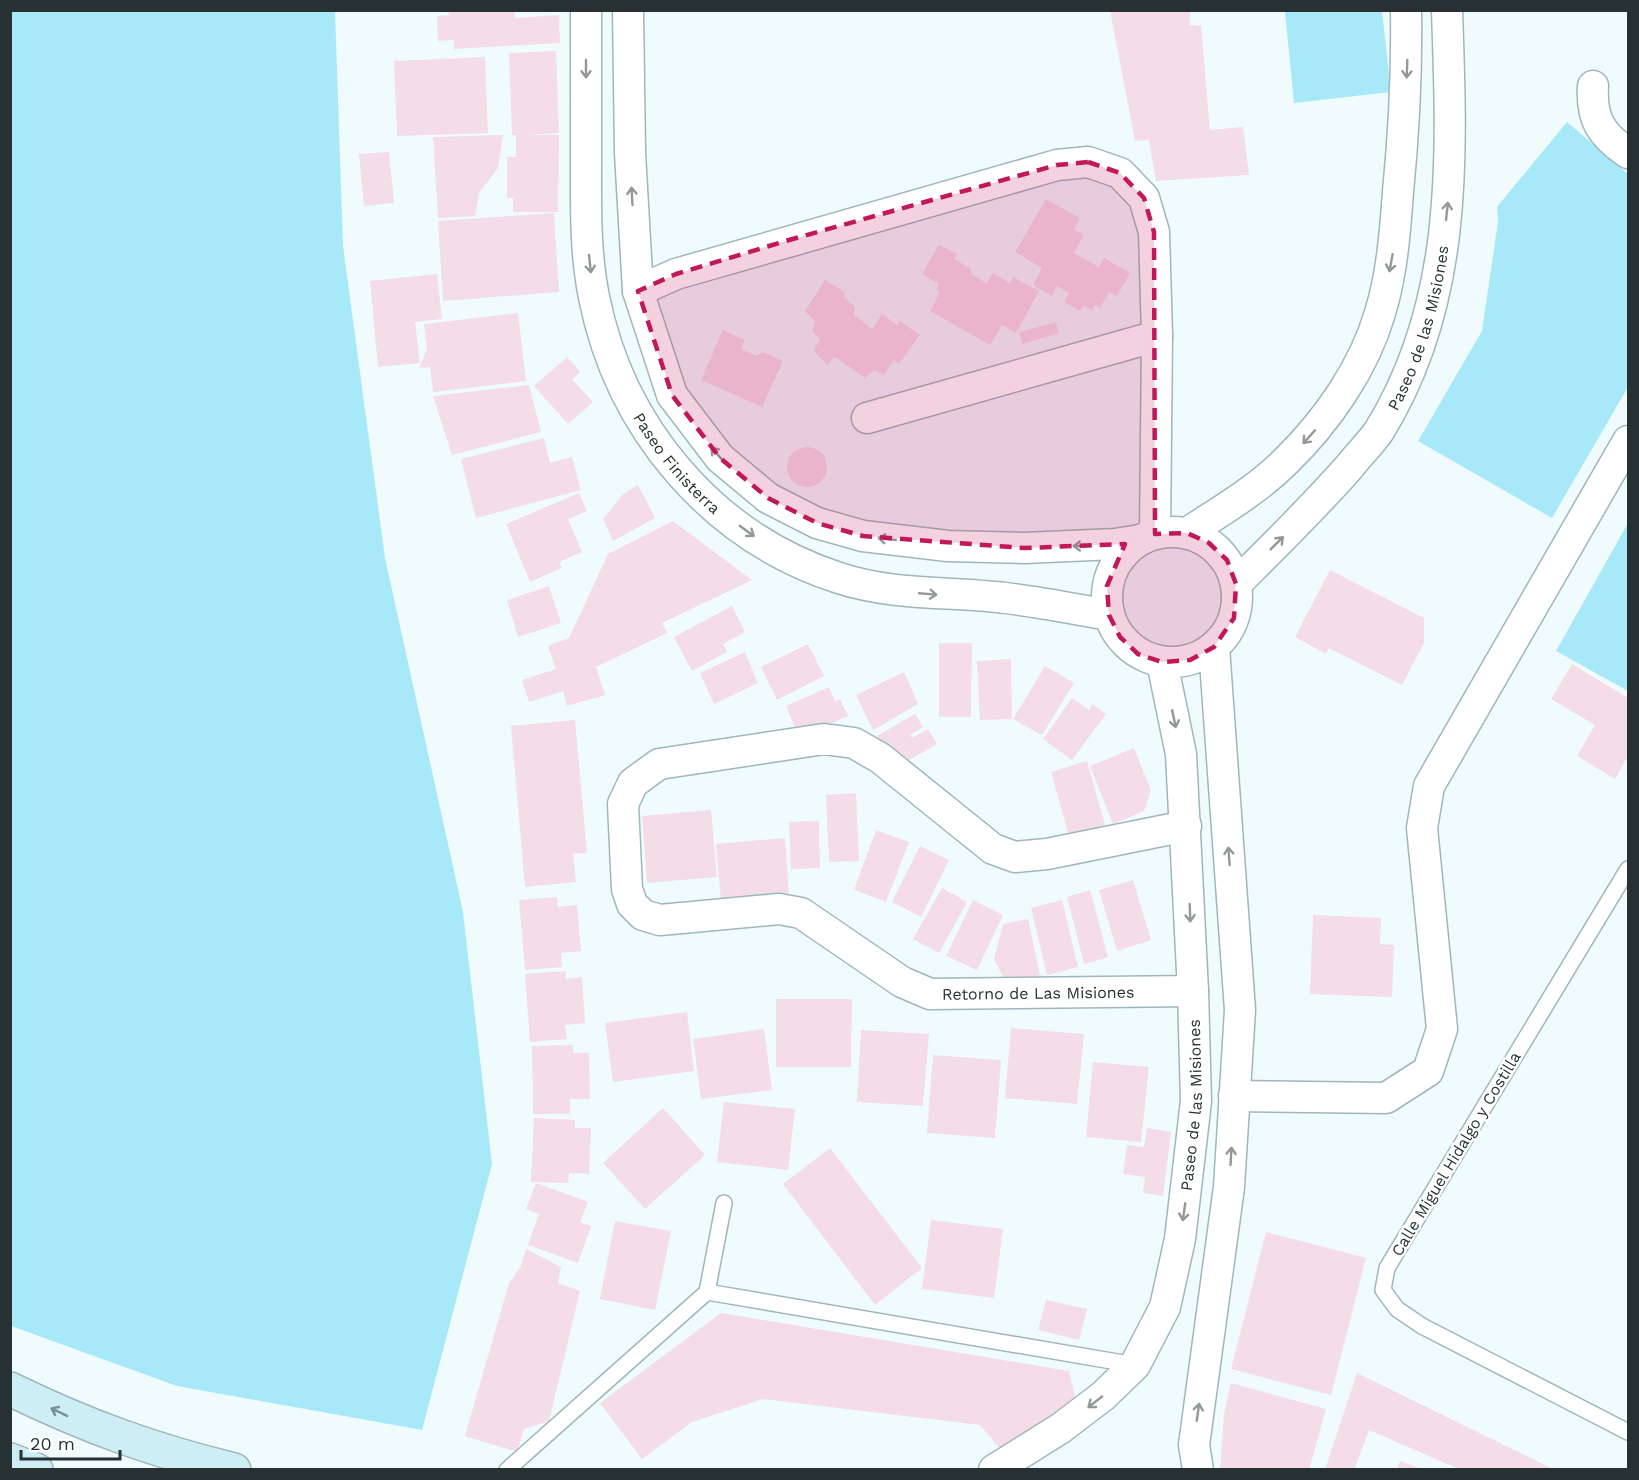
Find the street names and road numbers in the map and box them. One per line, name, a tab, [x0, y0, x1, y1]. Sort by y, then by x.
street label: Paseo de las Misiones	[1383, 244, 1452, 413]
street label: Paseo Finisterra	[630, 409, 724, 518]
street label: Retorno de Las Misiones	[942, 982, 1134, 1003]
street label: Paseo de las Misiones	[1176, 1019, 1205, 1192]
street label: Calle Miguel Hidalgo y Costilla	[1387, 1048, 1525, 1260]

